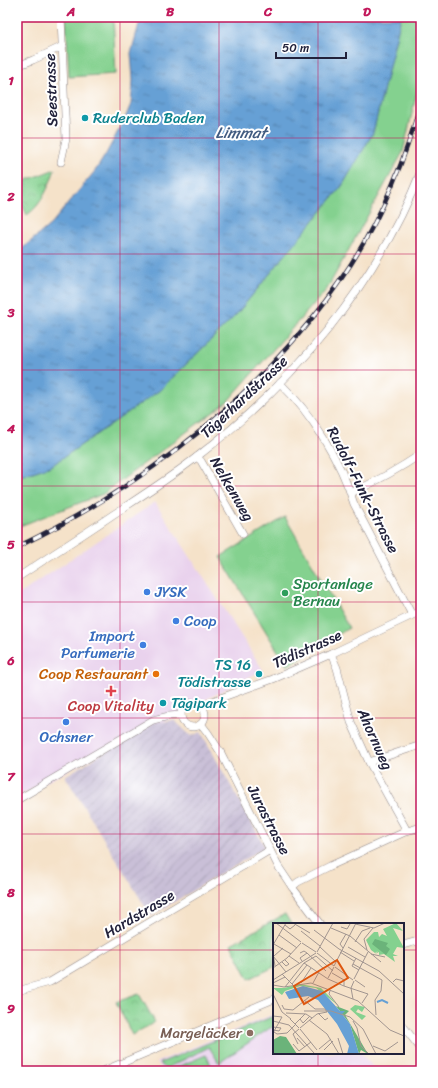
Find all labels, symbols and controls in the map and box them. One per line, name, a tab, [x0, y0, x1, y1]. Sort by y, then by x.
text: A	[66, 0, 75, 23]
text: B	[166, 0, 175, 23]
text: C	[263, 0, 273, 23]
text: D	[363, 0, 371, 23]
scale bar	[276, 34, 346, 60]
text: 50 m	[282, 37, 309, 59]
street label: Seestrasse	[37, 53, 65, 127]
text: 1	[8, 69, 14, 92]
place label: Ruderclub Baden	[93, 105, 204, 131]
marker: Ruderclub Baden	[80, 113, 90, 123]
water label: Limmat	[216, 118, 269, 147]
text: 2	[6, 185, 15, 208]
text: 3	[6, 301, 15, 324]
street label: Tägerhardstrasse	[194, 349, 294, 445]
text: 4	[6, 417, 16, 440]
street label: Rudolf-Funk-Strasse	[320, 422, 406, 558]
street label: Nelkenweg	[203, 452, 261, 527]
text: 5	[7, 533, 15, 556]
place label: Sportanlage Bernau	[293, 571, 373, 614]
place label: JYSK	[154, 579, 187, 605]
marker: JYSK	[142, 587, 152, 597]
marker: Sportanlage Bernau	[280, 588, 290, 598]
place label: Coop	[184, 608, 217, 634]
marker: Coop	[171, 616, 181, 626]
street label: Tödistrasse	[268, 622, 346, 676]
place label: Import Parfumerie	[61, 623, 135, 666]
marker: Import Parfumerie	[138, 640, 148, 650]
text: 6	[6, 649, 15, 672]
place label: TS 16 Tödistrasse	[177, 652, 251, 695]
place label: Coop Restaurant	[39, 661, 149, 687]
marker: Coop Restaurant	[151, 669, 161, 679]
marker: TS 16 Tödistrasse	[254, 669, 264, 679]
marker: Coop Vitality	[106, 686, 116, 696]
place label: Tägipark	[171, 690, 228, 716]
place label: Coop Vitality	[68, 693, 154, 719]
marker: Tägipark	[158, 698, 168, 708]
street label: Ahornweg	[349, 703, 400, 774]
marker: Ochsner	[61, 717, 71, 727]
place label: Ochsner	[39, 724, 93, 750]
text: 7	[7, 765, 16, 788]
street label: Jurastrasse	[240, 779, 298, 860]
text: 8	[6, 881, 15, 904]
street label: Hardstrasse	[98, 883, 180, 945]
inset map	[273, 923, 404, 1054]
text: 9	[7, 997, 15, 1020]
place label: Margeläcker	[160, 1020, 243, 1046]
marker: Margeläcker	[245, 1028, 255, 1038]

